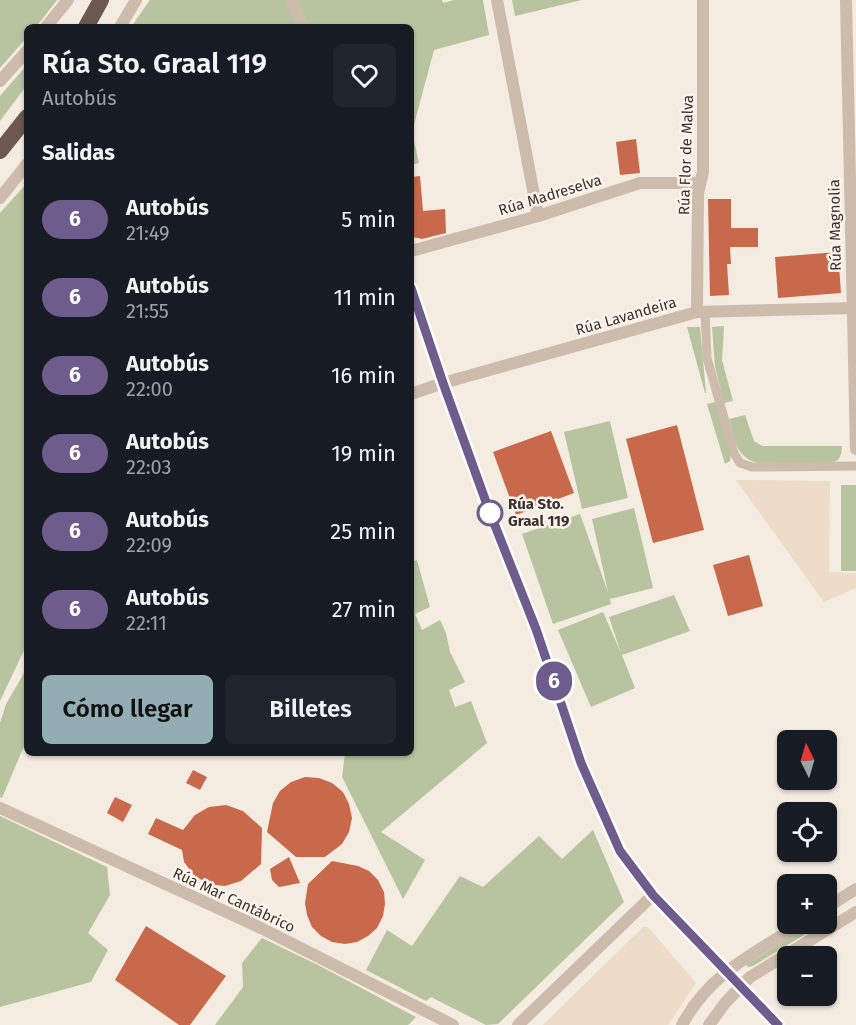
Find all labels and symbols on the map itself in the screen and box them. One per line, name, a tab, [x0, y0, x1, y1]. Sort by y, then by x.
street label: Rúa Flor de Malva	[675, 95, 697, 215]
street label: Rúa Madreselva	[496, 171, 604, 219]
street label: Rúa Magnolia	[825, 179, 845, 271]
street label: Rúa Lavandeira	[573, 293, 679, 339]
place label: Rúa Sto. Graal 119	[508, 495, 569, 530]
marker: Rúa Sto. Graal 119	[477, 500, 503, 526]
line badge: 6	[534, 662, 574, 700]
north arrow	[777, 730, 837, 790]
street label: Rúa Mar Cantábrico	[170, 864, 298, 936]

